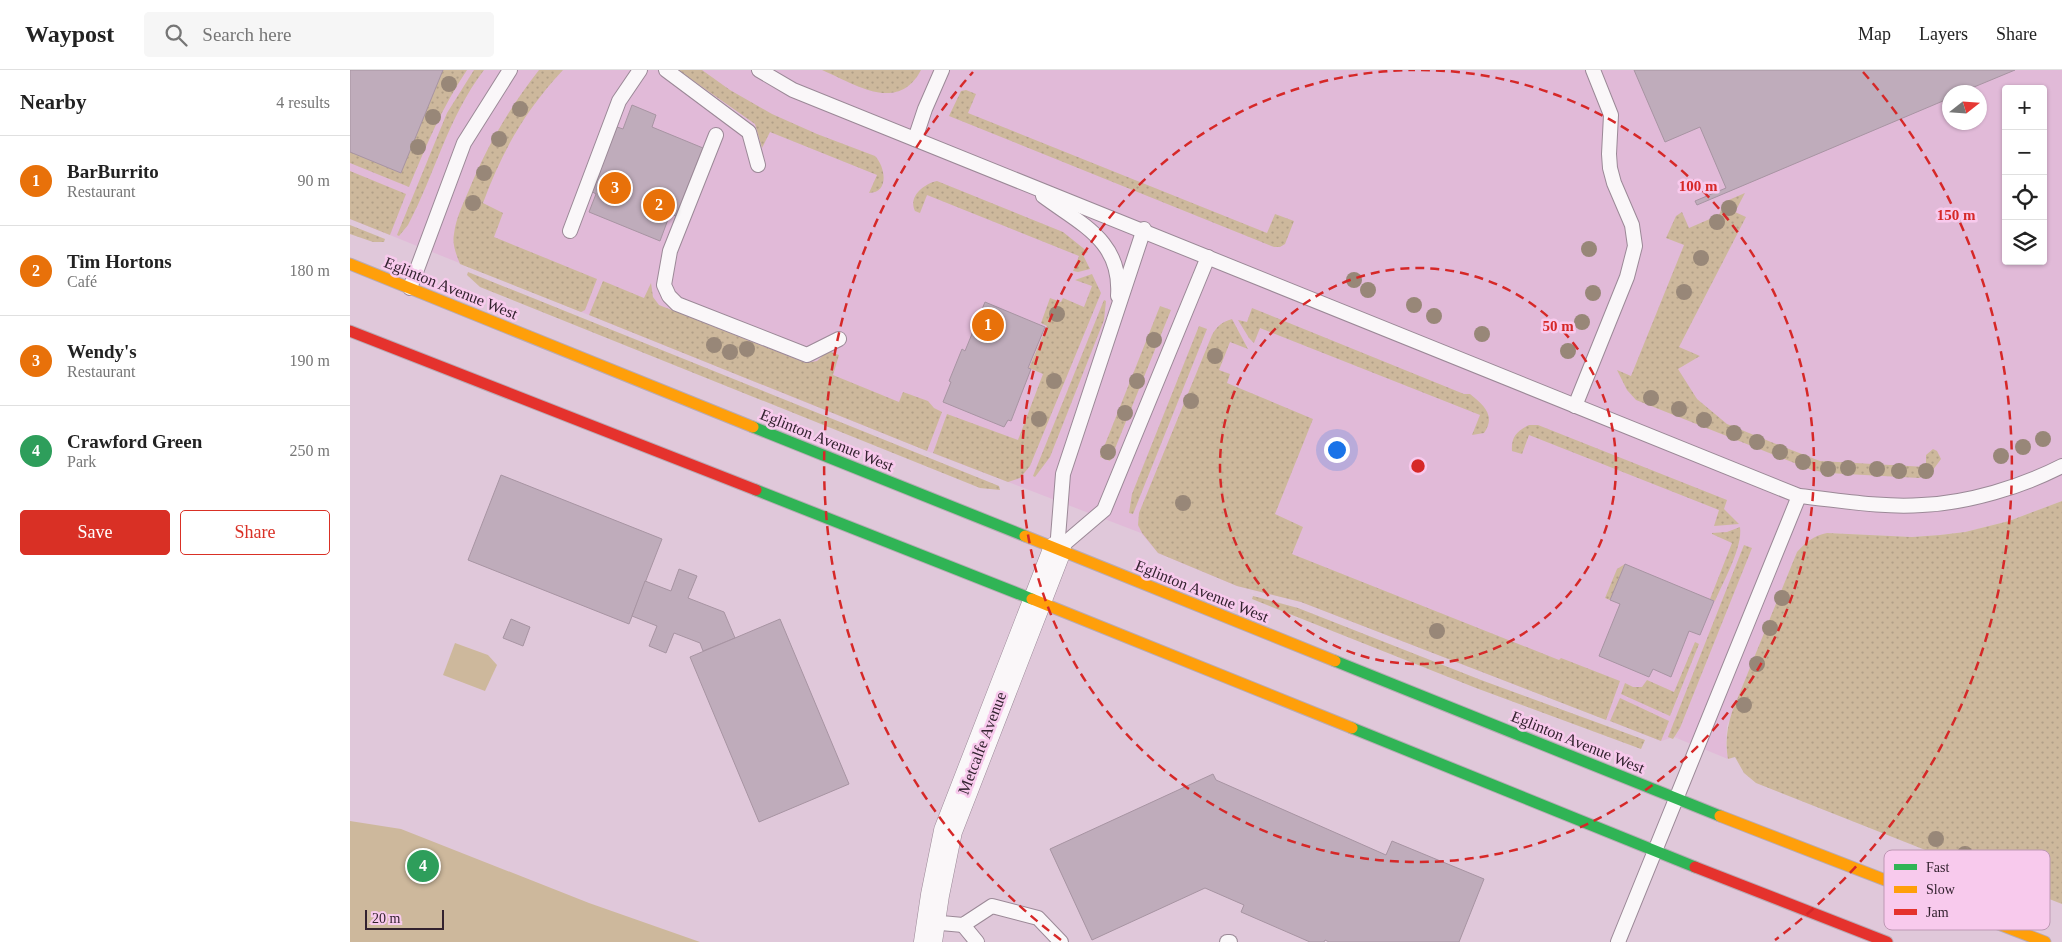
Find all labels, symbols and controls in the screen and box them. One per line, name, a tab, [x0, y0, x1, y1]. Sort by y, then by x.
search box	[144, 12, 494, 57]
text: Waypost	[25, 21, 114, 47]
icon: search	[162, 21, 190, 49]
text: Search here	[202, 24, 292, 45]
text: Map	[1858, 24, 1891, 44]
text: Layers	[1919, 24, 1968, 44]
text: Share	[1996, 24, 2037, 44]
north arrow	[1942, 85, 1987, 130]
map controls	[2002, 85, 2047, 265]
button: +	[2002, 85, 2047, 130]
text: Nearby	[20, 90, 87, 114]
text: 4 results	[276, 94, 330, 111]
button: −	[2002, 130, 2047, 175]
text: BarBurrito	[67, 161, 159, 182]
pin: 3	[599, 169, 631, 207]
text: 1	[32, 172, 40, 189]
text: 90 m	[298, 172, 330, 189]
button: locate	[2002, 175, 2047, 220]
text: 100 m	[1679, 178, 1718, 194]
text: Restaurant	[67, 183, 135, 200]
pin: 2	[643, 186, 675, 224]
text: 150 m	[1937, 207, 1976, 223]
button: layers	[2002, 220, 2047, 265]
text: Tim Hortons	[67, 251, 172, 272]
street label: Eglinton Avenue West	[382, 254, 521, 324]
text: 2	[32, 262, 40, 279]
text: 180 m	[290, 262, 330, 279]
text: Café	[67, 273, 97, 290]
pin: 1	[972, 306, 1004, 344]
text: 50 m	[1542, 318, 1574, 334]
text: Wendy's	[67, 341, 137, 362]
text: 3	[32, 352, 40, 369]
text: 190 m	[290, 352, 330, 369]
text: Restaurant	[67, 363, 135, 380]
street label: Eglinton Avenue West	[758, 406, 897, 476]
text: Crawford Green	[67, 431, 202, 452]
your location	[1324, 437, 1350, 463]
text: 4	[32, 442, 40, 459]
text: 250 m	[290, 442, 330, 459]
text: Park	[67, 453, 96, 470]
centre of rings	[1409, 457, 1427, 475]
button: Save	[20, 510, 170, 555]
button: Share	[180, 510, 330, 555]
street label: Eglinton Avenue West	[1133, 557, 1272, 627]
street label: Metcalfe Avenue	[955, 689, 1009, 797]
street label: Eglinton Avenue West	[1509, 708, 1648, 778]
pin: 4	[407, 847, 439, 885]
legend	[1884, 850, 2050, 930]
text: Fast	[1926, 860, 1949, 875]
text: Slow	[1926, 882, 1956, 897]
text: Jam	[1926, 905, 1949, 920]
scale bar	[365, 907, 444, 930]
text: 20 m	[372, 911, 400, 926]

